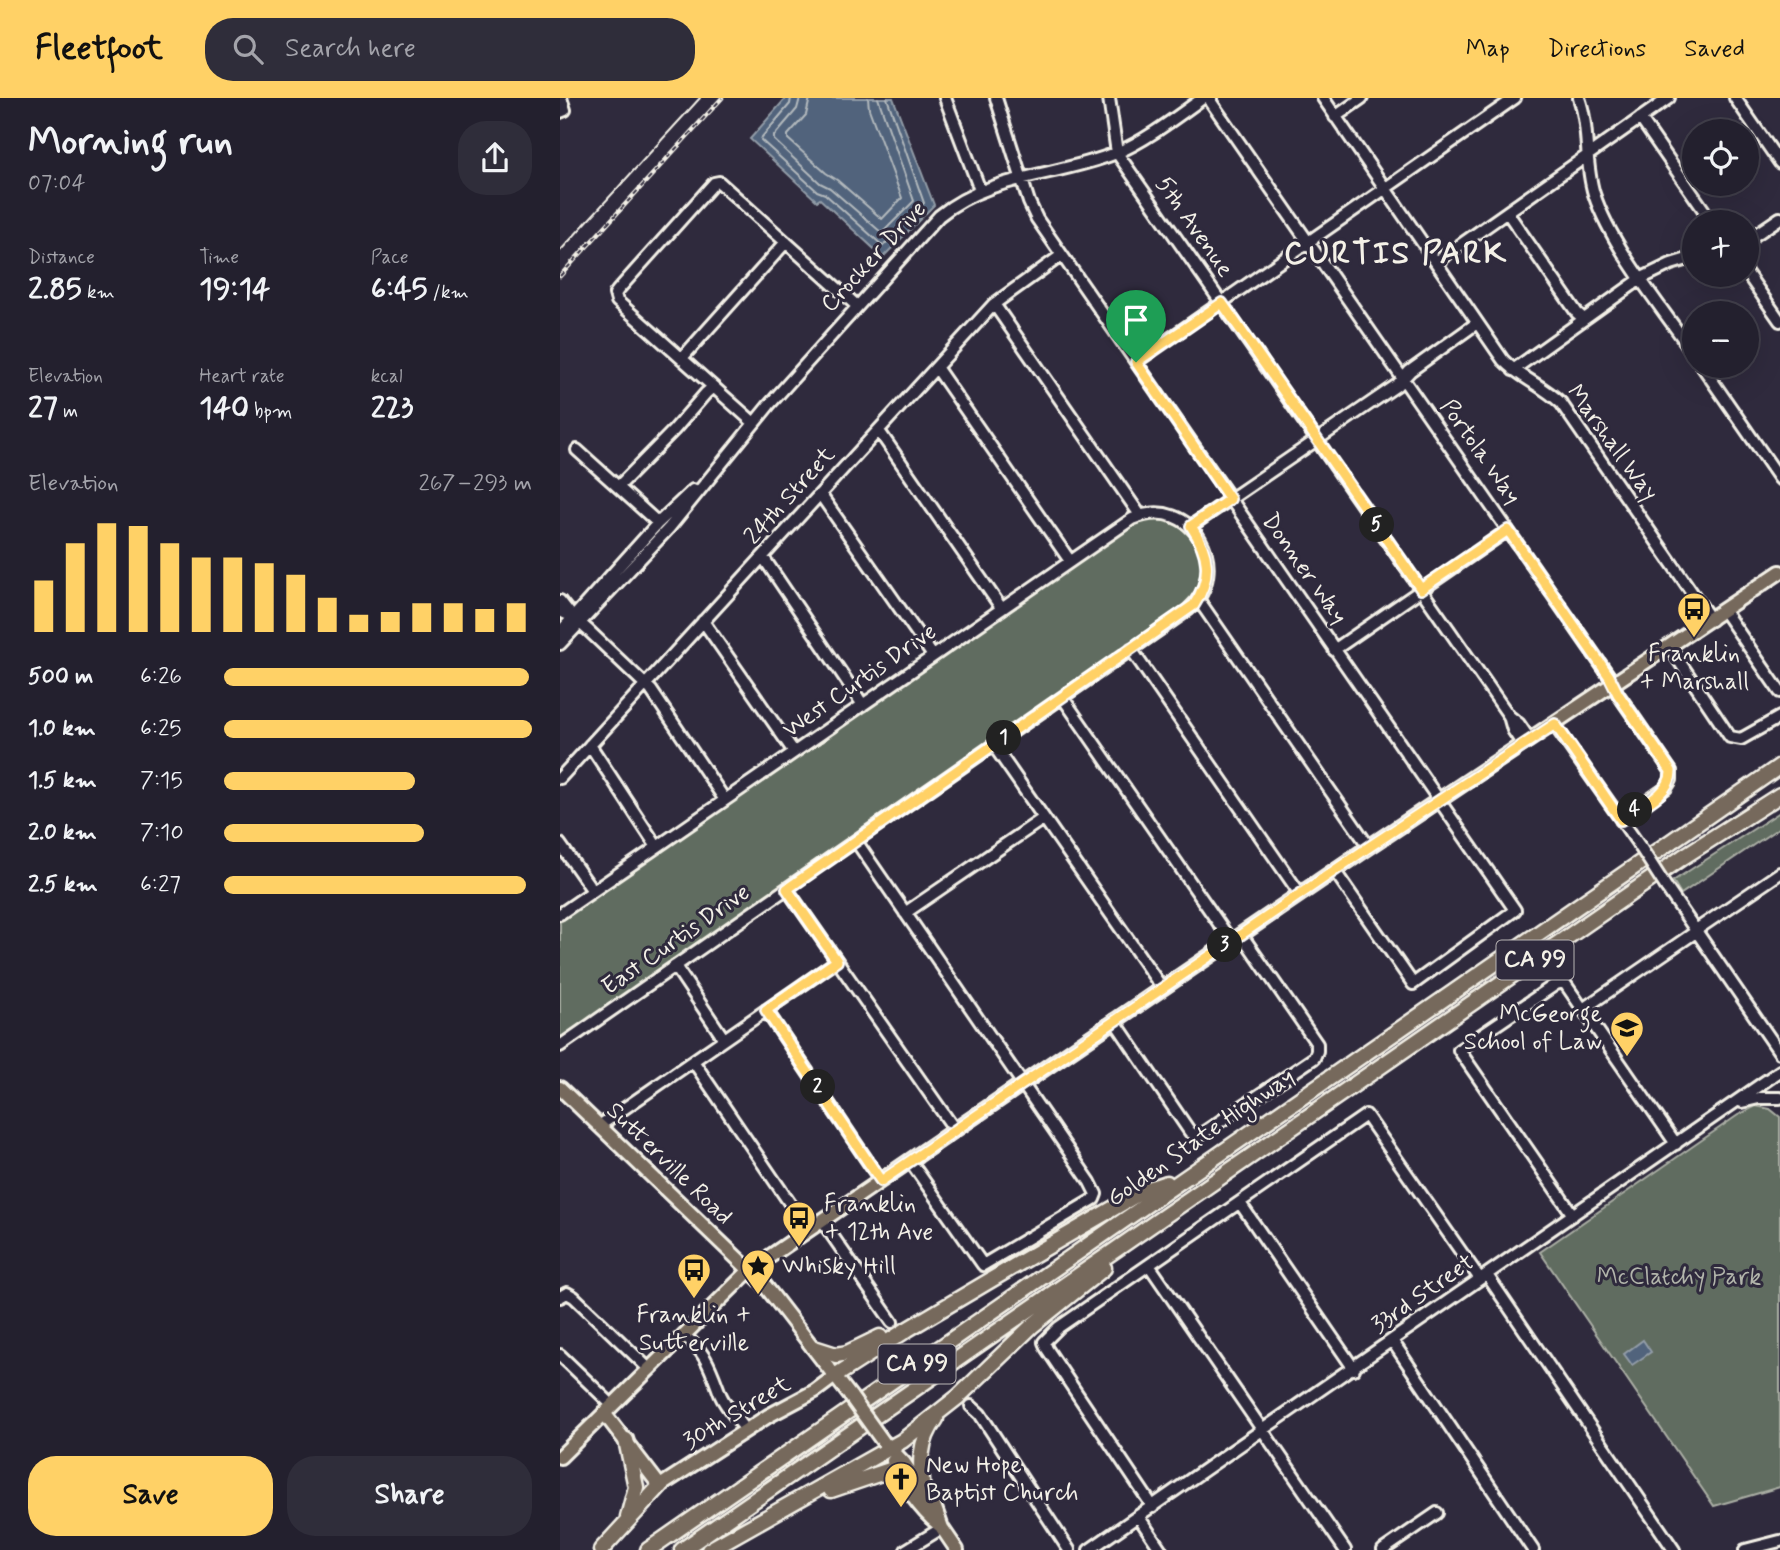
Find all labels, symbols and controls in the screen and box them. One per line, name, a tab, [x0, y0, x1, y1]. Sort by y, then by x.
search box	[205, 18, 695, 81]
text: Fleetfoot	[35, 27, 163, 71]
icon: search	[229, 30, 267, 68]
text: Search here	[285, 32, 416, 66]
text: Map	[1466, 34, 1510, 65]
text: Directions	[1548, 34, 1646, 65]
text: Saved	[1684, 34, 1745, 65]
text: Morning run	[28, 118, 233, 167]
map controls	[1682, 119, 1759, 378]
button: locate	[1682, 119, 1759, 196]
button: share	[458, 121, 532, 195]
text: 07:04	[28, 169, 85, 199]
street label: 5th Avenue	[1148, 170, 1240, 284]
street label: Crocker Drive	[814, 195, 934, 319]
button: +	[1682, 210, 1759, 287]
district label: CURTIS PARK	[1284, 233, 1508, 275]
text: Distance	[28, 245, 95, 270]
text: Time	[199, 245, 239, 270]
text: Pace	[371, 245, 408, 270]
text: 2.85	[28, 270, 82, 309]
text: 19:14	[199, 270, 270, 309]
text: 6:45	[371, 270, 427, 309]
text: km	[82, 280, 115, 305]
text: /km	[427, 280, 469, 305]
pin	[1106, 290, 1166, 362]
icon: arrive	[1117, 301, 1155, 339]
button: −	[1682, 301, 1759, 378]
text: Elevation	[28, 364, 103, 389]
text: Heart rate	[199, 364, 285, 389]
text: kcal	[371, 364, 403, 389]
street label: Marshall Way	[1559, 379, 1665, 507]
text: 27	[28, 389, 58, 428]
text: 140	[199, 389, 249, 428]
text: 223	[371, 389, 413, 428]
street label: Portola Way	[1432, 393, 1528, 511]
text: m	[58, 399, 78, 424]
text: bpm	[249, 399, 292, 424]
street label: 24th Street	[738, 440, 842, 552]
text: Elevation	[28, 469, 119, 499]
text: 267–293 m	[419, 469, 532, 499]
street label: Donner Way	[1254, 507, 1354, 631]
pin: 5	[1360, 508, 1394, 542]
text: 5	[1371, 512, 1382, 537]
bus stop icon: Franklin + Marshall	[1675, 590, 1713, 639]
street label: West Curtis Drive	[777, 616, 943, 746]
place label: Franklin + Marshall	[1639, 639, 1749, 698]
text: 500 m	[28, 662, 93, 692]
text: 6:26	[140, 662, 182, 692]
text: 1.0 km	[28, 714, 96, 744]
text: 6:25	[140, 714, 181, 744]
pin: 1	[986, 720, 1022, 756]
text: 1	[999, 725, 1008, 750]
text: 1.5 km	[28, 766, 97, 796]
text: 7:15	[140, 766, 183, 796]
pin: 4	[1618, 792, 1652, 828]
text: 4	[1629, 797, 1640, 822]
text: 2.0 km	[28, 818, 97, 848]
text: 7:10	[140, 818, 184, 848]
text: 2.5 km	[28, 870, 98, 900]
text: 6:27	[140, 870, 181, 900]
street label: East Curtis Drive	[596, 877, 756, 1003]
pin: 3	[1208, 928, 1242, 962]
text: 3	[1220, 932, 1229, 957]
road number: CA 99	[1496, 940, 1574, 980]
place label: McGeorge School of Law	[1464, 999, 1602, 1058]
school or university icon: McGeorge School of Law	[1608, 1009, 1646, 1058]
street label: Golden State Highway	[1101, 1062, 1302, 1216]
pin: 2	[800, 1070, 836, 1104]
text: 2	[813, 1074, 822, 1099]
street label: Sutterville Road	[599, 1096, 739, 1232]
place label: Franklin + 12th Ave	[824, 1189, 933, 1248]
bus stop icon: Franklin + 12th Ave	[780, 1199, 818, 1248]
place icon: Whisky Hill	[739, 1247, 777, 1296]
street label: 33rd Street	[1365, 1247, 1481, 1341]
bus stop icon: Franklin + Sutterville	[675, 1251, 713, 1300]
place label: Whisky Hill	[782, 1251, 896, 1282]
park label: McClatchy Park	[1597, 1262, 1761, 1293]
place label: Franklin + Sutterville	[636, 1300, 752, 1359]
road number: CA 99	[878, 1344, 956, 1384]
street label: 30th Street	[678, 1369, 796, 1457]
place label: New Hope Baptist Church	[926, 1450, 1079, 1509]
button: Save	[28, 1456, 273, 1536]
button: Share	[287, 1456, 532, 1536]
church icon: New Hope Baptist Church	[882, 1460, 920, 1509]

